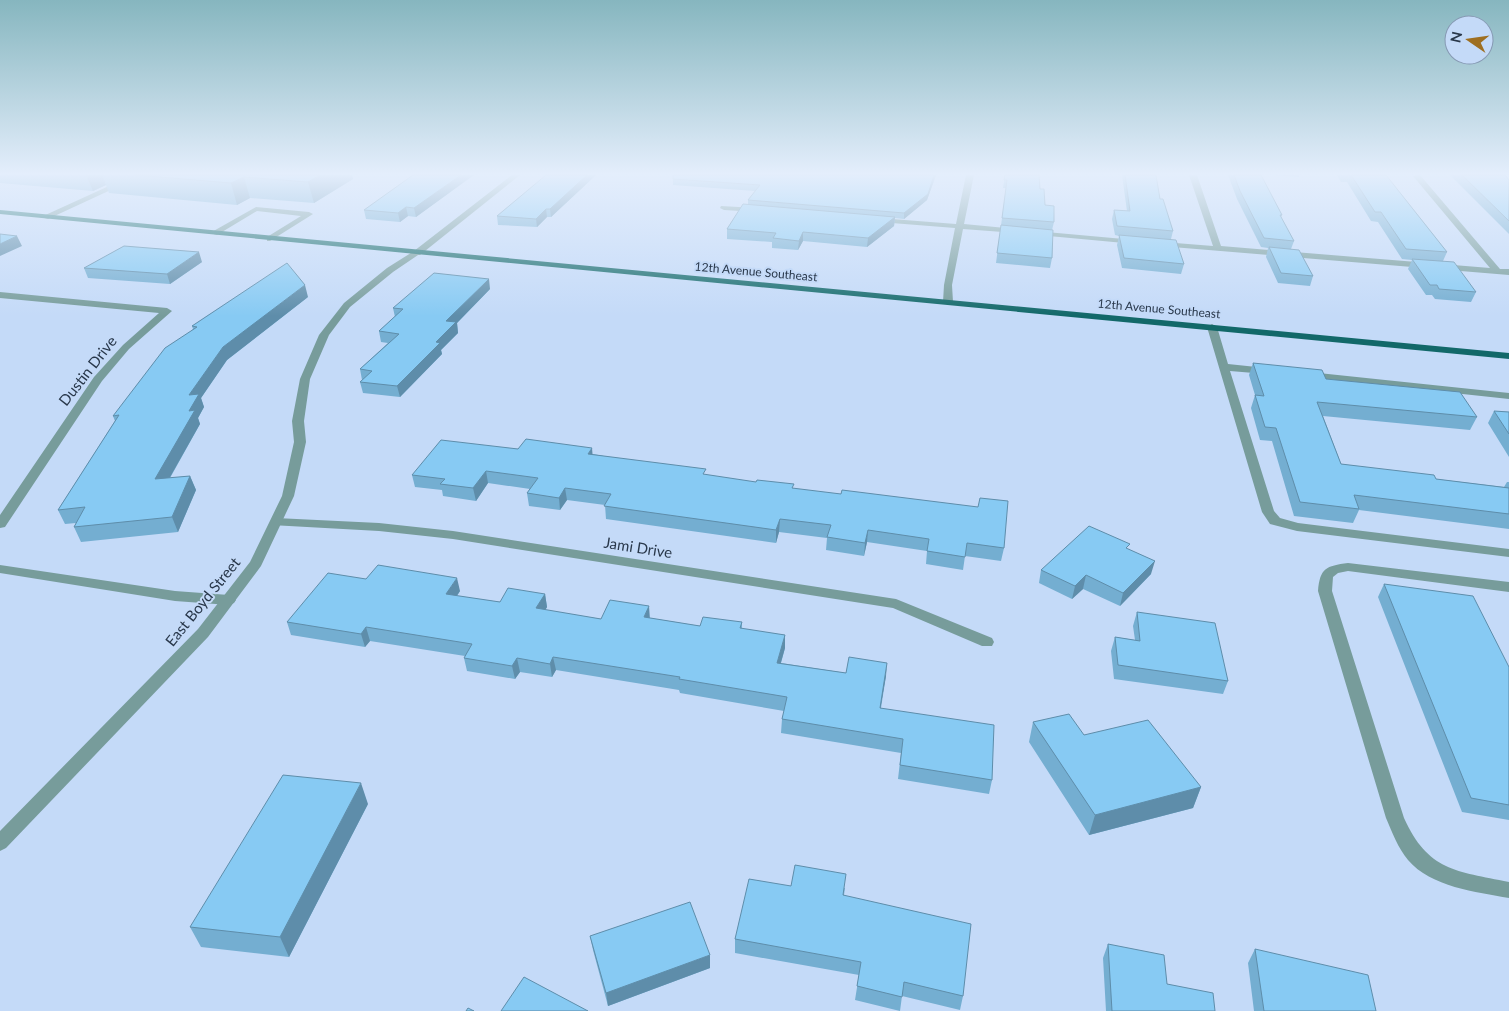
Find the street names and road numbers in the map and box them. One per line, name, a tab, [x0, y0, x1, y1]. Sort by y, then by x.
street label: 12th Avenue Southeast	[694, 259, 819, 284]
street label: 12th Avenue Southeast	[1097, 296, 1222, 321]
street label: Dustin Drive	[54, 332, 120, 409]
street label: Jami Drive	[603, 533, 674, 561]
street label: East Boyd Street	[161, 553, 244, 649]

